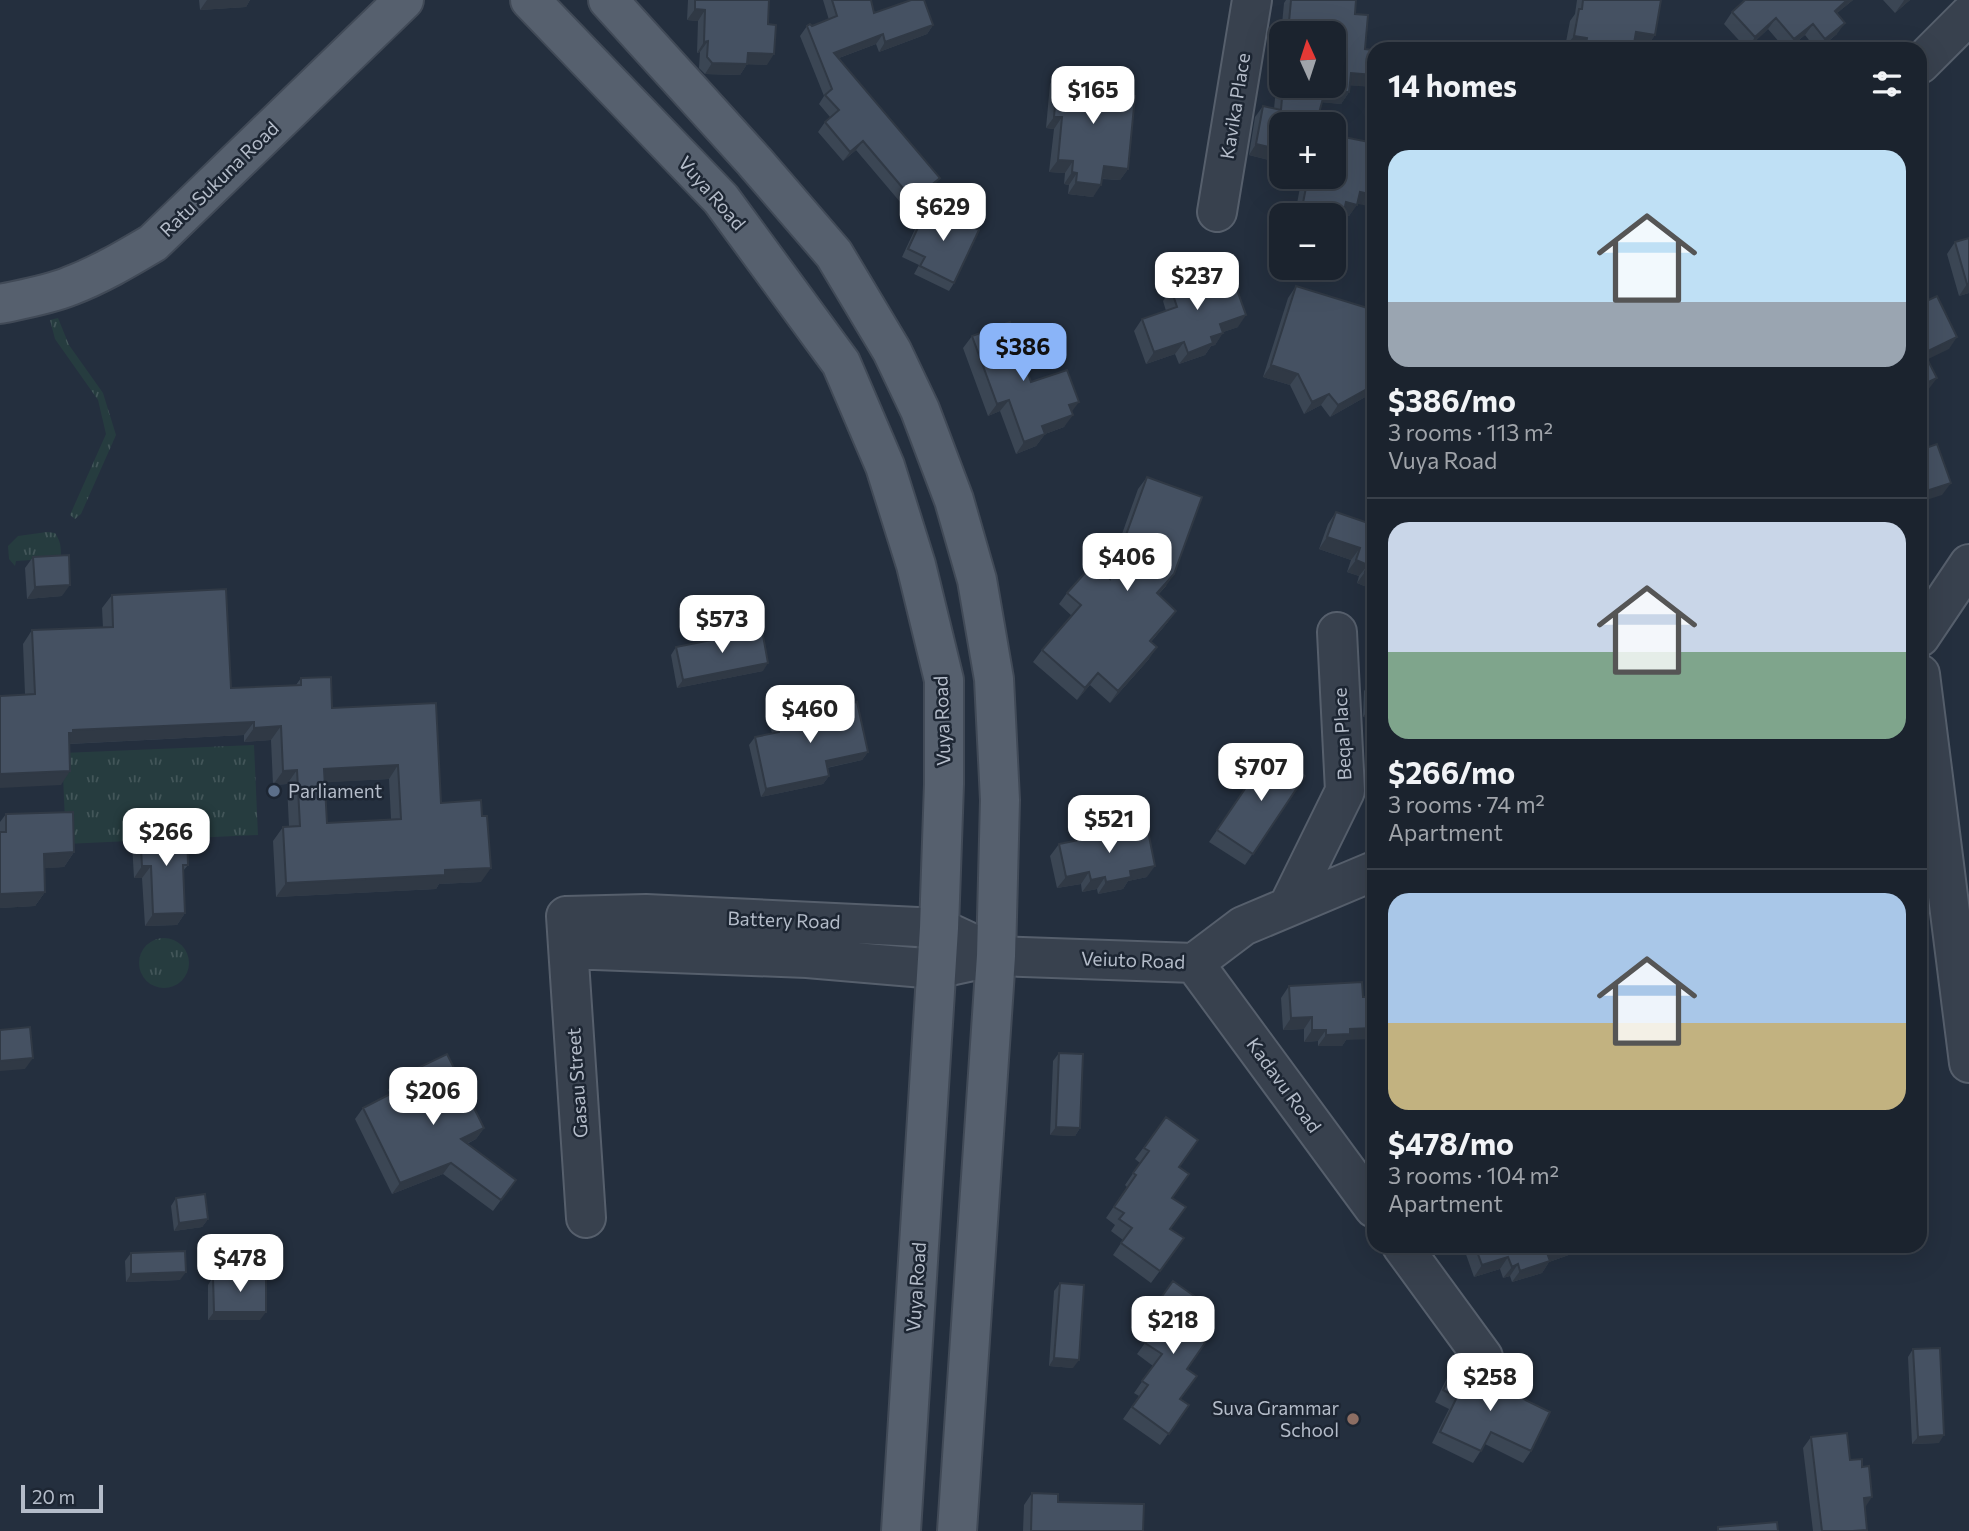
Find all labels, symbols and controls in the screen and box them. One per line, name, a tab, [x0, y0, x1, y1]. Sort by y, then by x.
north arrow	[1269, 21, 1346, 98]
map controls	[1269, 21, 1346, 280]
street label: Kavika Place	[1215, 51, 1254, 161]
icon: filters	[1868, 65, 1906, 103]
pin: $165	[1052, 66, 1134, 126]
text: 14 homes	[1388, 66, 1517, 103]
text: $165	[1067, 75, 1119, 103]
button: +	[1269, 112, 1346, 189]
street label: Ratu Sukuna Road	[154, 116, 283, 241]
street label: Vuya Road	[674, 151, 751, 234]
pin: $629	[902, 184, 984, 243]
text: $629	[916, 192, 970, 220]
icon: home	[1584, 195, 1710, 321]
button: −	[1269, 203, 1346, 280]
pin: $237	[1156, 252, 1238, 312]
text: $237	[1171, 261, 1223, 289]
pin: $386	[982, 324, 1064, 383]
text: $386	[995, 332, 1051, 360]
text: $386/mo	[1388, 381, 1516, 418]
text: 3 rooms · 113 m²	[1388, 418, 1553, 446]
text: Vuya Road	[1388, 446, 1497, 474]
pin: $406	[1086, 534, 1168, 593]
text: $406	[1099, 542, 1155, 570]
icon: home	[1584, 567, 1710, 693]
pin: $573	[681, 596, 763, 655]
text: $573	[696, 604, 748, 632]
street label: Vuya Road	[928, 675, 955, 767]
pin: $460	[769, 686, 851, 745]
street label: Beqa Place	[1328, 687, 1355, 781]
text: $460	[782, 694, 838, 722]
pin: $707	[1220, 744, 1302, 803]
text: $707	[1234, 752, 1288, 780]
text: $266/mo	[1388, 753, 1515, 790]
place label: Parliament	[288, 779, 383, 802]
marker: Parliament	[266, 783, 282, 799]
text: 3 rooms · 74 m²	[1388, 790, 1545, 818]
pin: $521	[1068, 796, 1150, 855]
text: $521	[1084, 804, 1134, 832]
pin: $266	[125, 808, 207, 868]
text: $266	[139, 817, 193, 845]
text: Apartment	[1388, 818, 1503, 846]
street label: Battery Road	[727, 906, 841, 933]
icon: home	[1584, 938, 1710, 1064]
street label: Veiuto Road	[1081, 946, 1186, 973]
street label: Gasau Street	[561, 1027, 592, 1139]
street label: Kadavu Road	[1242, 1033, 1327, 1137]
pin: $206	[392, 1068, 474, 1127]
text: $206	[405, 1076, 461, 1104]
text: $478/mo	[1388, 1124, 1514, 1161]
text: 3 rooms · 104 m²	[1388, 1161, 1559, 1189]
text: Apartment	[1388, 1189, 1503, 1217]
pin: $478	[199, 1234, 281, 1294]
street label: Vuya Road	[901, 1241, 930, 1333]
text: $478	[213, 1243, 267, 1271]
pin: $218	[1132, 1296, 1214, 1356]
text: $218	[1148, 1305, 1198, 1333]
pin: $258	[1449, 1354, 1531, 1413]
text: $258	[1463, 1362, 1517, 1390]
place label: Suva Grammar School	[1212, 1396, 1339, 1441]
marker: Suva Grammar School	[1345, 1411, 1361, 1427]
scale bar	[21, 1482, 103, 1514]
text: 20 m	[32, 1485, 75, 1508]

